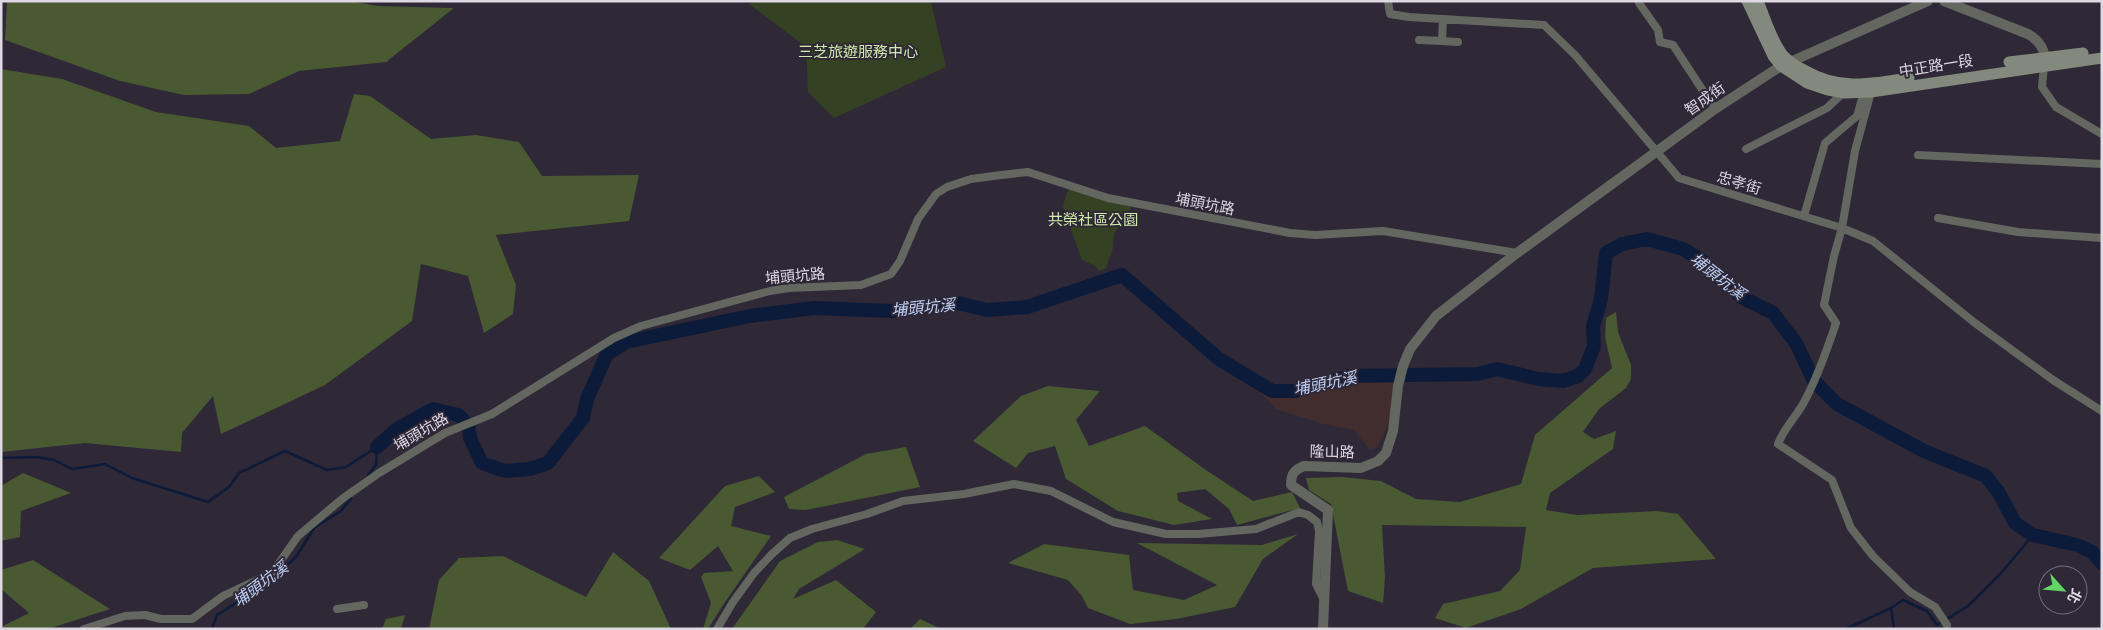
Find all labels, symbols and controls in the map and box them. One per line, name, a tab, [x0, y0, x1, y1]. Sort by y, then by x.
park label: 三芝旅遊服務中心	[798, 44, 918, 63]
street label: 中正路一段	[1898, 52, 1975, 83]
street label: 智成街	[1682, 80, 1730, 121]
street label: 忠孝街	[1714, 169, 1763, 200]
street label: 埔頭坑路	[1173, 189, 1236, 221]
park label: 共榮社區公園	[1048, 212, 1138, 231]
water label: 埔頭坑溪	[1685, 250, 1750, 306]
street label: 埔頭坑路	[764, 264, 826, 290]
water label: 埔頭坑溪	[890, 296, 958, 322]
water label: 埔頭坑溪	[1292, 369, 1361, 401]
street label: 埔頭坑路	[391, 409, 452, 457]
street label: 隆山路	[1309, 444, 1355, 463]
water label: 埔頭坑溪	[230, 557, 294, 613]
north arrow	[2038, 565, 2088, 615]
text: 北	[2062, 585, 2084, 605]

